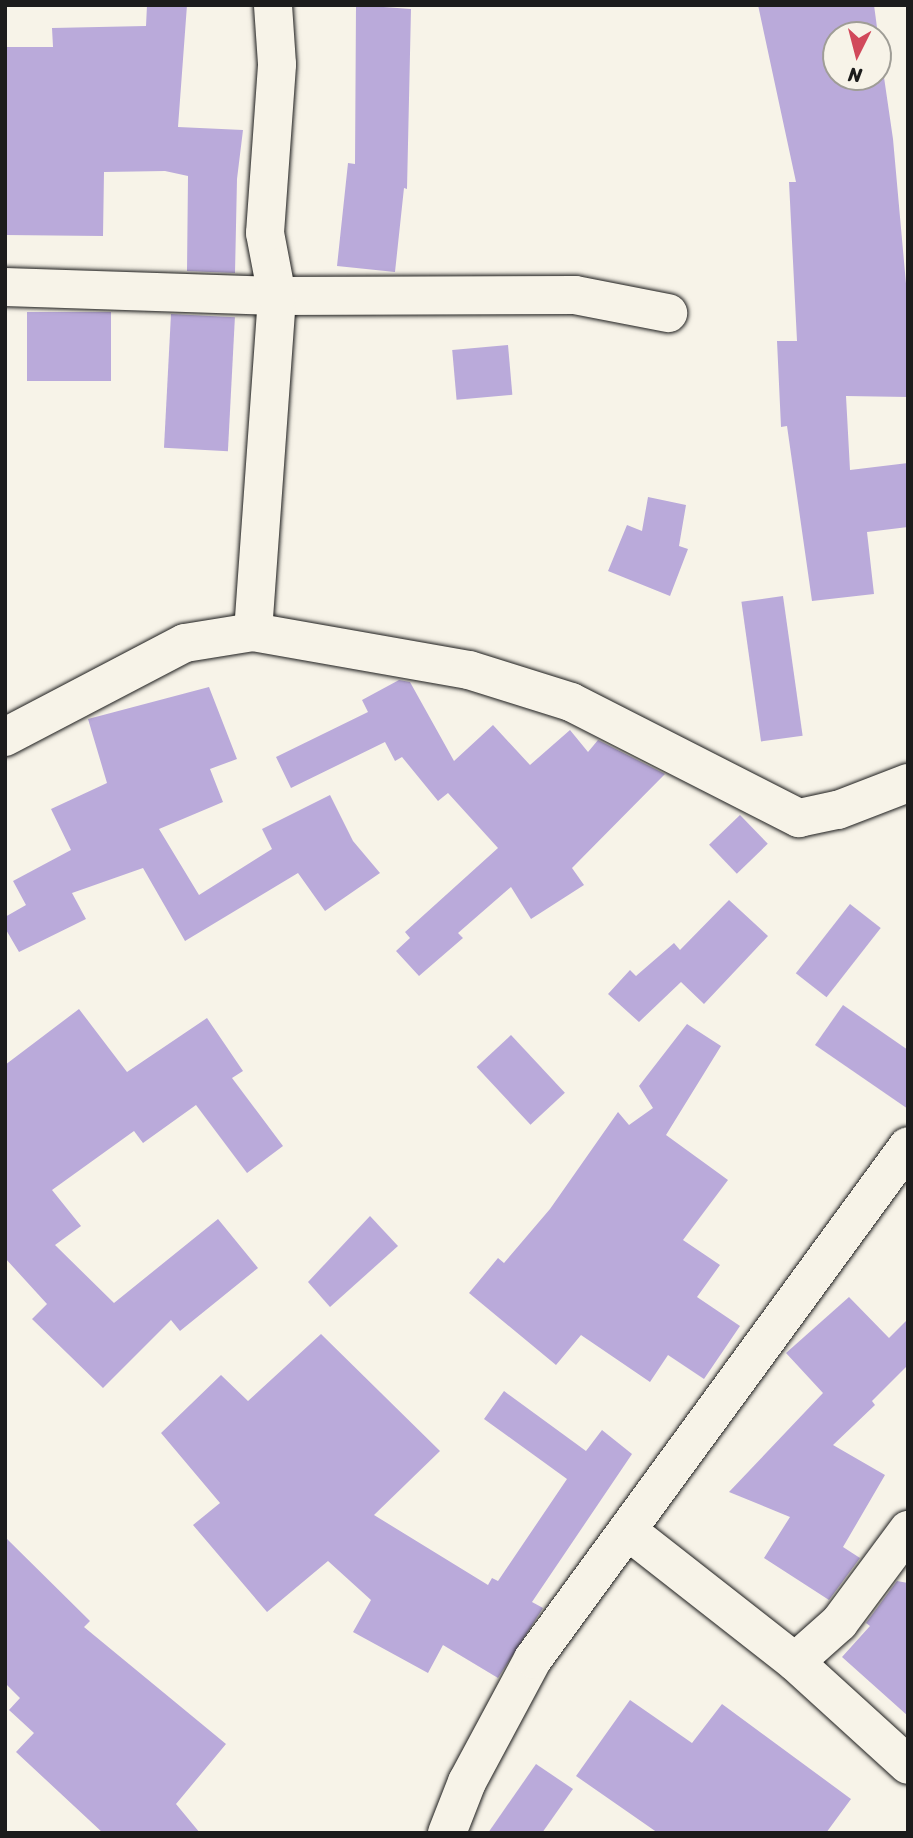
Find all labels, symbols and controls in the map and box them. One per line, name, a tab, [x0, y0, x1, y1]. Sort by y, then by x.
north arrow	[822, 21, 892, 91]
text: N	[847, 58, 863, 92]

